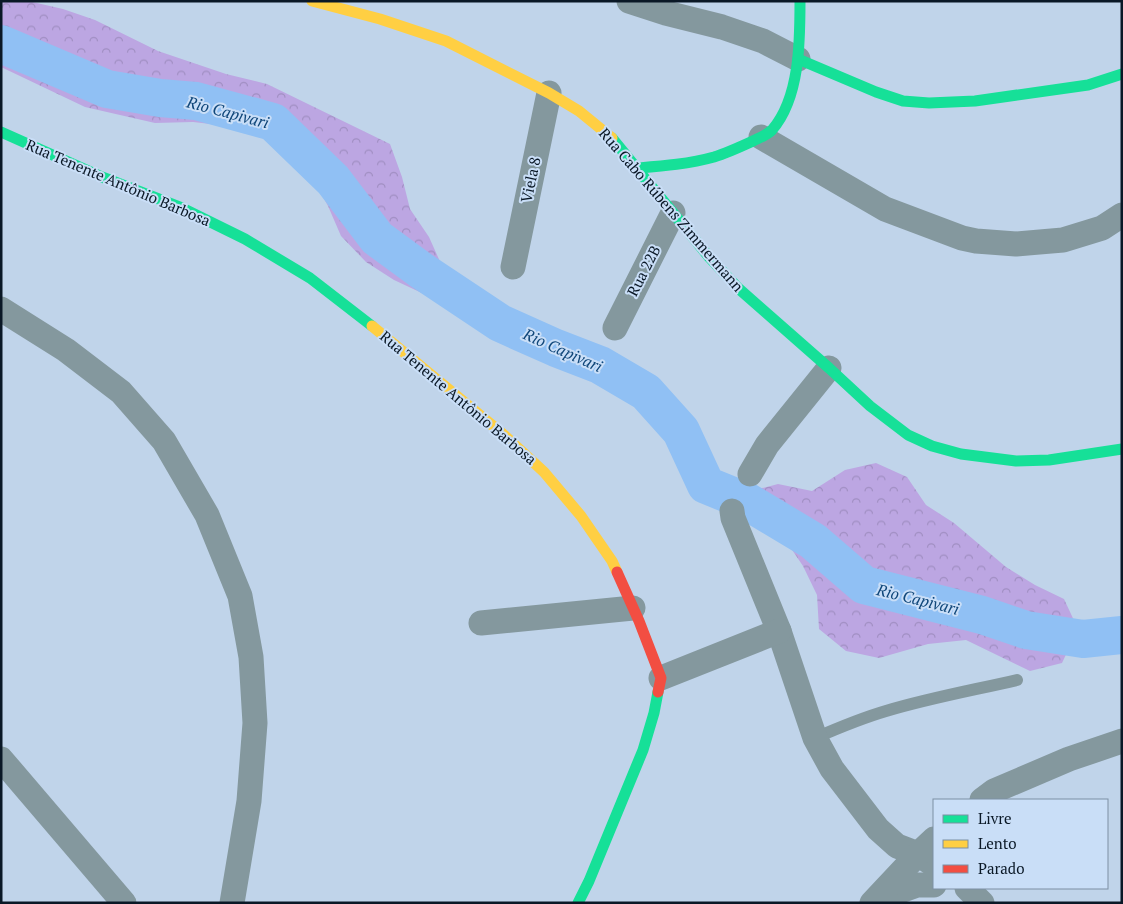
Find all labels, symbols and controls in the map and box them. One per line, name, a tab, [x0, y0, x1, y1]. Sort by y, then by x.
water label: Rio Capivari	[184, 90, 272, 134]
street label: Rua Cabo Rúbens Zimmermann	[595, 123, 749, 296]
street label: Rua Tenente Antônio Barbosa	[23, 134, 214, 230]
street label: Viela 8	[515, 155, 545, 204]
street label: Rua 22B	[622, 242, 664, 299]
water label: Rio Capivari	[519, 322, 606, 377]
street label: Rua Tenente Antônio Barbosa	[376, 326, 541, 469]
water label: Rio Capivari	[874, 578, 962, 620]
legend	[933, 799, 1108, 889]
text: Livre	[978, 808, 1012, 828]
text: Lento	[978, 833, 1017, 853]
text: Parado	[978, 858, 1024, 878]

